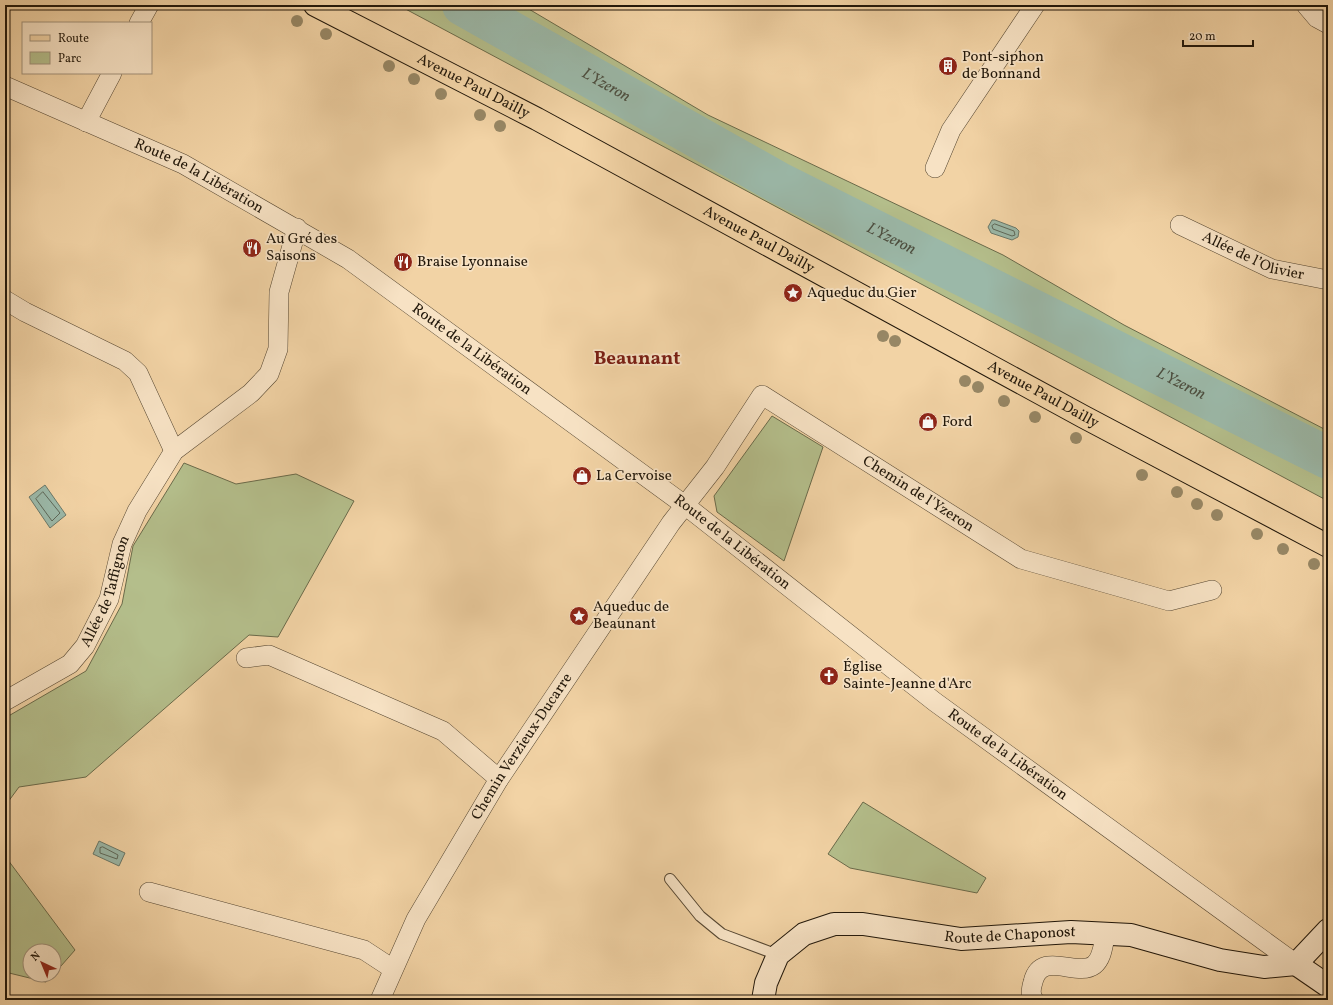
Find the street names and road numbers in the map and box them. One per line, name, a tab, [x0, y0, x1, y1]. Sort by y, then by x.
street label: Avenue Paul Dailly	[413, 49, 533, 124]
street label: Route de la Libération	[131, 133, 268, 219]
street label: Avenue Paul Dailly	[699, 201, 818, 279]
street label: Allée de l’Olivier	[1198, 226, 1306, 286]
street label: Route de la Libération	[407, 299, 536, 400]
street label: Avenue Paul Dailly	[984, 356, 1103, 434]
street label: Chemin de l'Yzeron	[858, 451, 978, 537]
street label: Route de la Libération	[669, 490, 795, 595]
street label: Allée de Taffignon	[75, 532, 135, 651]
street label: Chemin Verzieux-Ducarre	[466, 669, 578, 824]
street label: Route de la Libération	[943, 704, 1072, 805]
street label: Route de Chaponost	[943, 921, 1076, 950]

